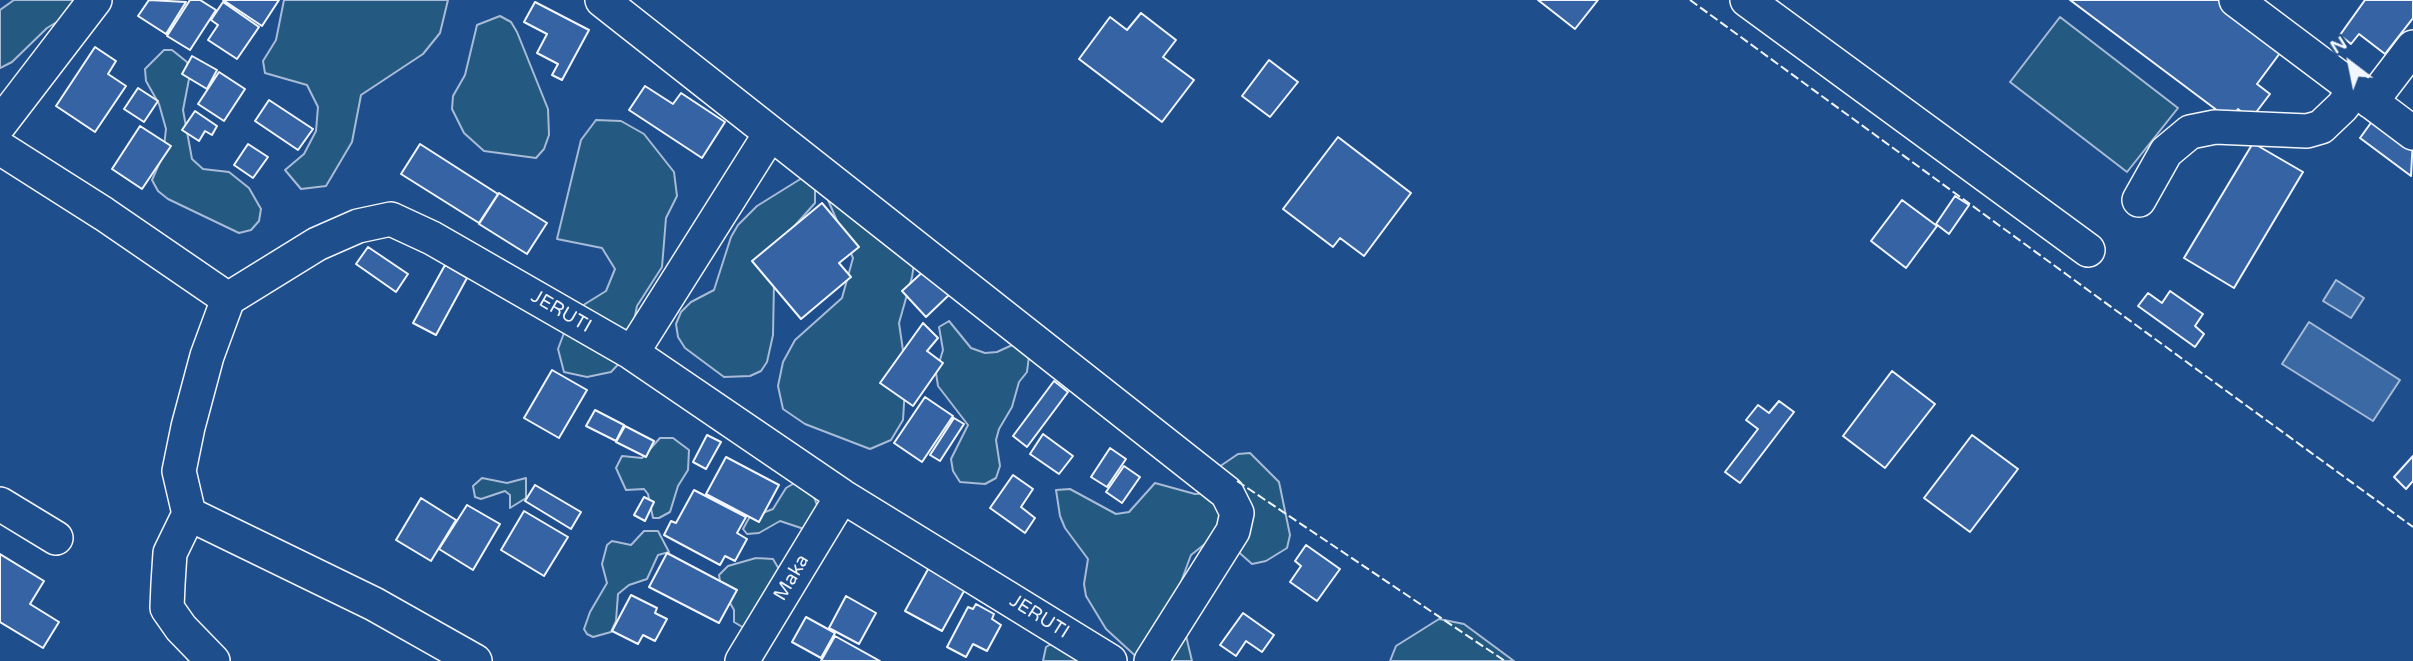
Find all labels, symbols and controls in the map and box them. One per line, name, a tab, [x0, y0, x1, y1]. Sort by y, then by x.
north arrow	[2315, 28, 2385, 98]
text: N	[2327, 32, 2351, 59]
street label: JERUTI	[527, 286, 595, 338]
street label: Maka	[769, 551, 815, 605]
street label: JERUTI	[1005, 590, 1073, 644]

